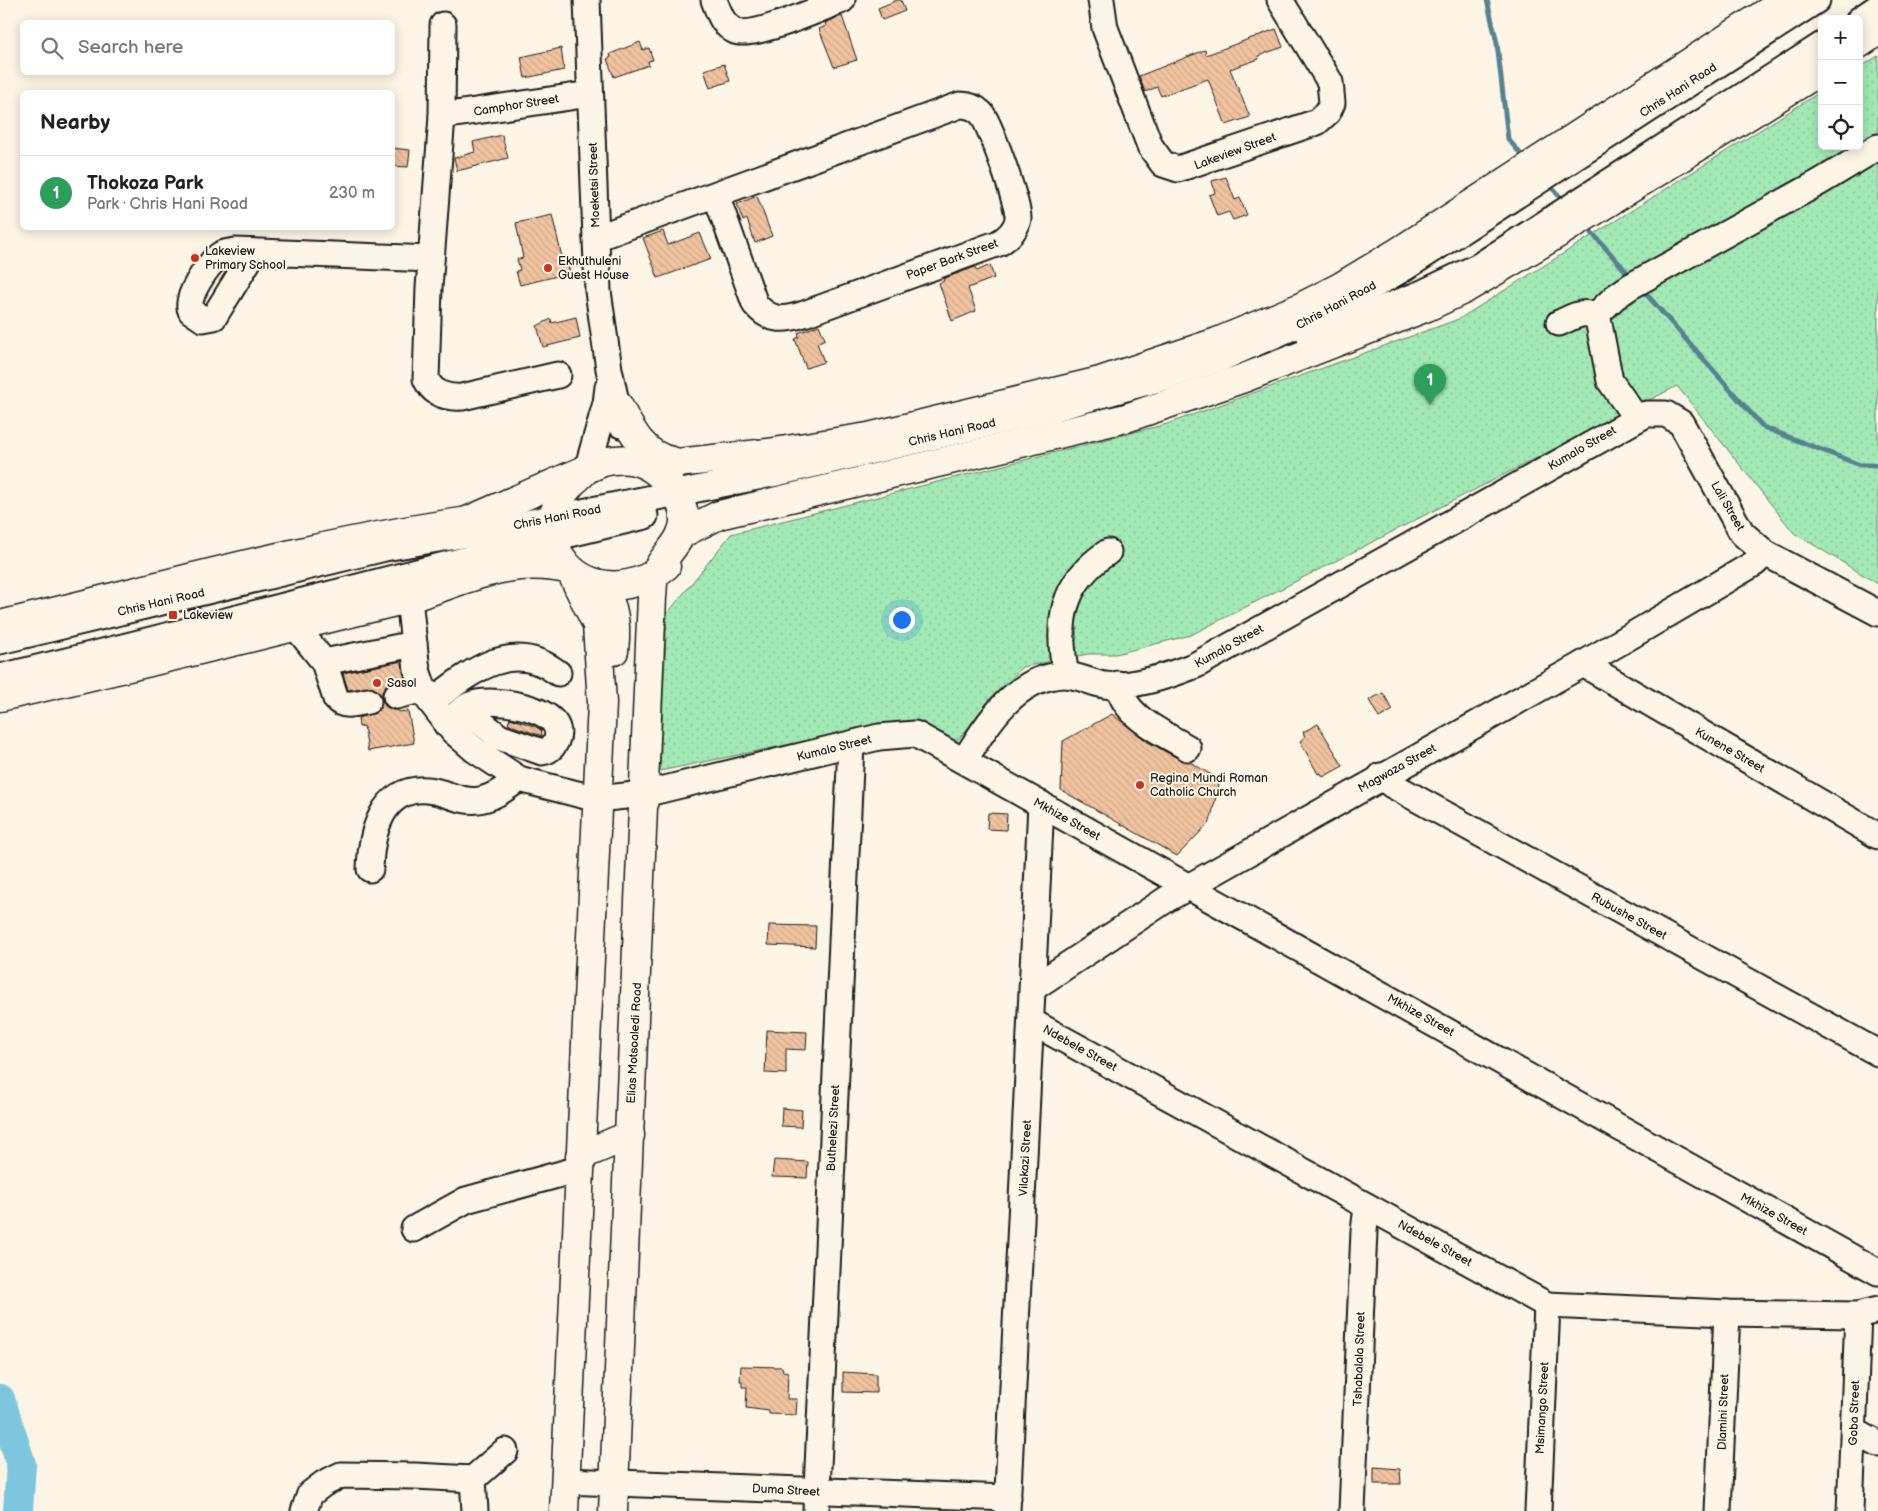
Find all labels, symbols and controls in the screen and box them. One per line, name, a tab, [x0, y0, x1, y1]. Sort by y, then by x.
map controls	[1818, 15, 1863, 150]
button: +	[1818, 15, 1863, 60]
search box	[20, 20, 395, 75]
icon: search	[38, 34, 66, 62]
text: Search here	[78, 36, 183, 59]
street label: Chris Hani Road	[1637, 60, 1720, 121]
button: −	[1818, 60, 1863, 105]
street label: Camphor Street	[472, 91, 560, 120]
button: locate	[1818, 105, 1863, 150]
text: Nearby	[40, 110, 110, 135]
street label: Lakeview Street	[1192, 130, 1278, 173]
street label: Moeketsi Street	[586, 142, 603, 228]
text: Thokoza Park	[87, 172, 204, 195]
text: 1	[53, 184, 59, 203]
text: 230 m	[329, 184, 375, 203]
text: Park · Chris Hani Road	[87, 195, 248, 214]
street label: Paper Bark Street	[904, 236, 1000, 283]
place label: Lakeview Primary School	[205, 244, 286, 273]
marker: Lakeview Primary School	[189, 252, 201, 264]
place label: Ekhuthuleni Guest House	[558, 254, 629, 283]
marker: Ekhuthuleni Guest House	[542, 262, 554, 274]
street label: Chris Hani Road	[1293, 278, 1379, 333]
pin: 1	[1414, 364, 1446, 405]
street label: Chris Hani Road	[907, 415, 997, 450]
street label: Kumalo Street	[1545, 423, 1619, 474]
street label: Lali Street	[1707, 479, 1748, 534]
street label: Chris Hani Road	[512, 502, 602, 533]
street label: Chris Hani Road	[116, 585, 206, 620]
your location	[889, 607, 915, 633]
place label: Lakeview	[183, 608, 233, 623]
marker: Lakeview	[167, 609, 179, 621]
street label: Kumalo Street	[1192, 621, 1267, 671]
place label: Sasol	[387, 676, 416, 691]
marker: Sasol	[371, 677, 383, 689]
street label: Kunene Street	[1692, 724, 1768, 777]
street label: Kumalo Street	[795, 732, 873, 765]
street label: Magwaza Street	[1355, 741, 1439, 796]
place label: Regina Mundi Roman Catholic Church	[1150, 771, 1268, 800]
marker: Regina Mundi Roman Catholic Church	[1134, 779, 1146, 791]
street label: Mkhize Street	[1031, 795, 1103, 844]
street label: Rubushe Street	[1588, 889, 1669, 944]
street label: Elias Motsoaledi Road	[624, 982, 645, 1104]
street label: Mkhize Street	[1385, 991, 1457, 1040]
street label: Ndebele Street	[1040, 1022, 1120, 1075]
street label: Buthelezi Street	[824, 1084, 843, 1172]
street label: Vilakazi Street	[1016, 1119, 1035, 1197]
street label: Mkhize Street	[1738, 1190, 1810, 1239]
street label: Ndebele Street	[1395, 1217, 1475, 1270]
street label: Tshabalala Street	[1350, 1311, 1369, 1407]
street label: Msimango Street	[1533, 1361, 1552, 1455]
street label: Dlamini Street	[1715, 1373, 1732, 1450]
street label: Goba Street	[1846, 1380, 1863, 1446]
street label: Duma Street	[752, 1481, 821, 1500]

